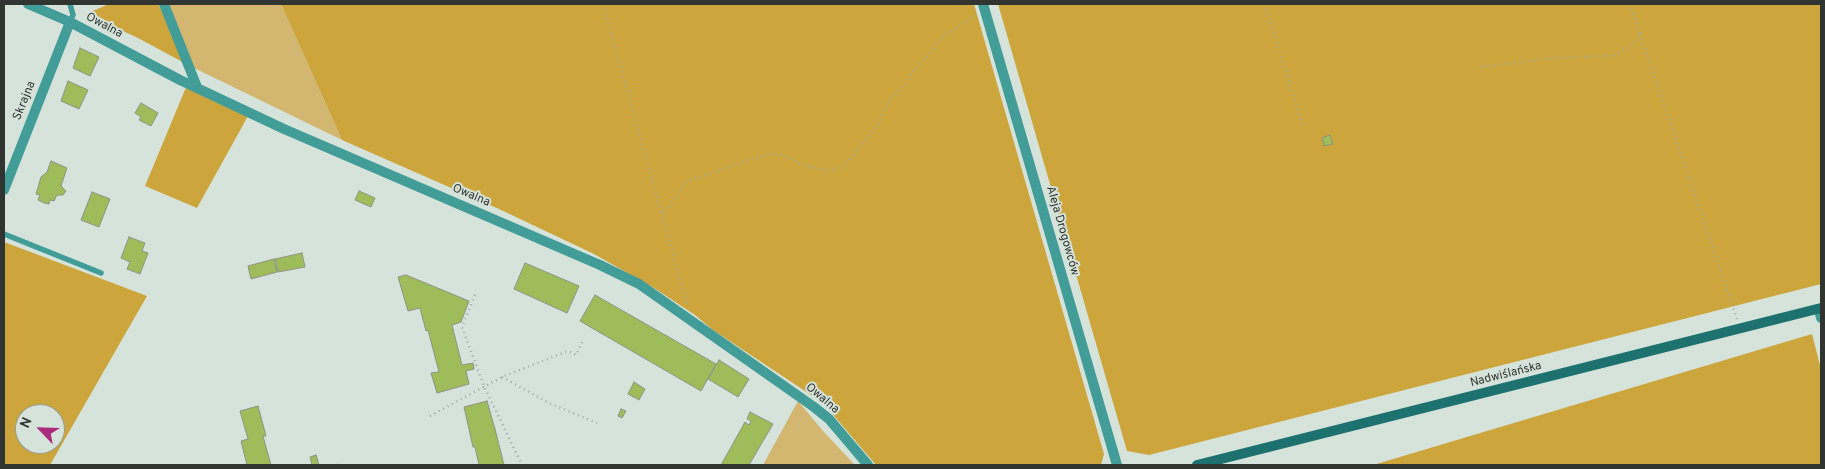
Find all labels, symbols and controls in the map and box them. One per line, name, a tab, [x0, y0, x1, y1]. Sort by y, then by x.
street label: Owalna	[83, 10, 125, 42]
street label: Skrajna	[11, 79, 39, 123]
street label: Owalna	[450, 182, 492, 210]
street label: Aleja Drogowców	[1042, 185, 1082, 277]
street label: Nadwiślańska	[1469, 359, 1543, 391]
street label: Owalna	[802, 381, 842, 417]
north arrow	[15, 404, 65, 454]
text: N	[17, 415, 37, 431]

